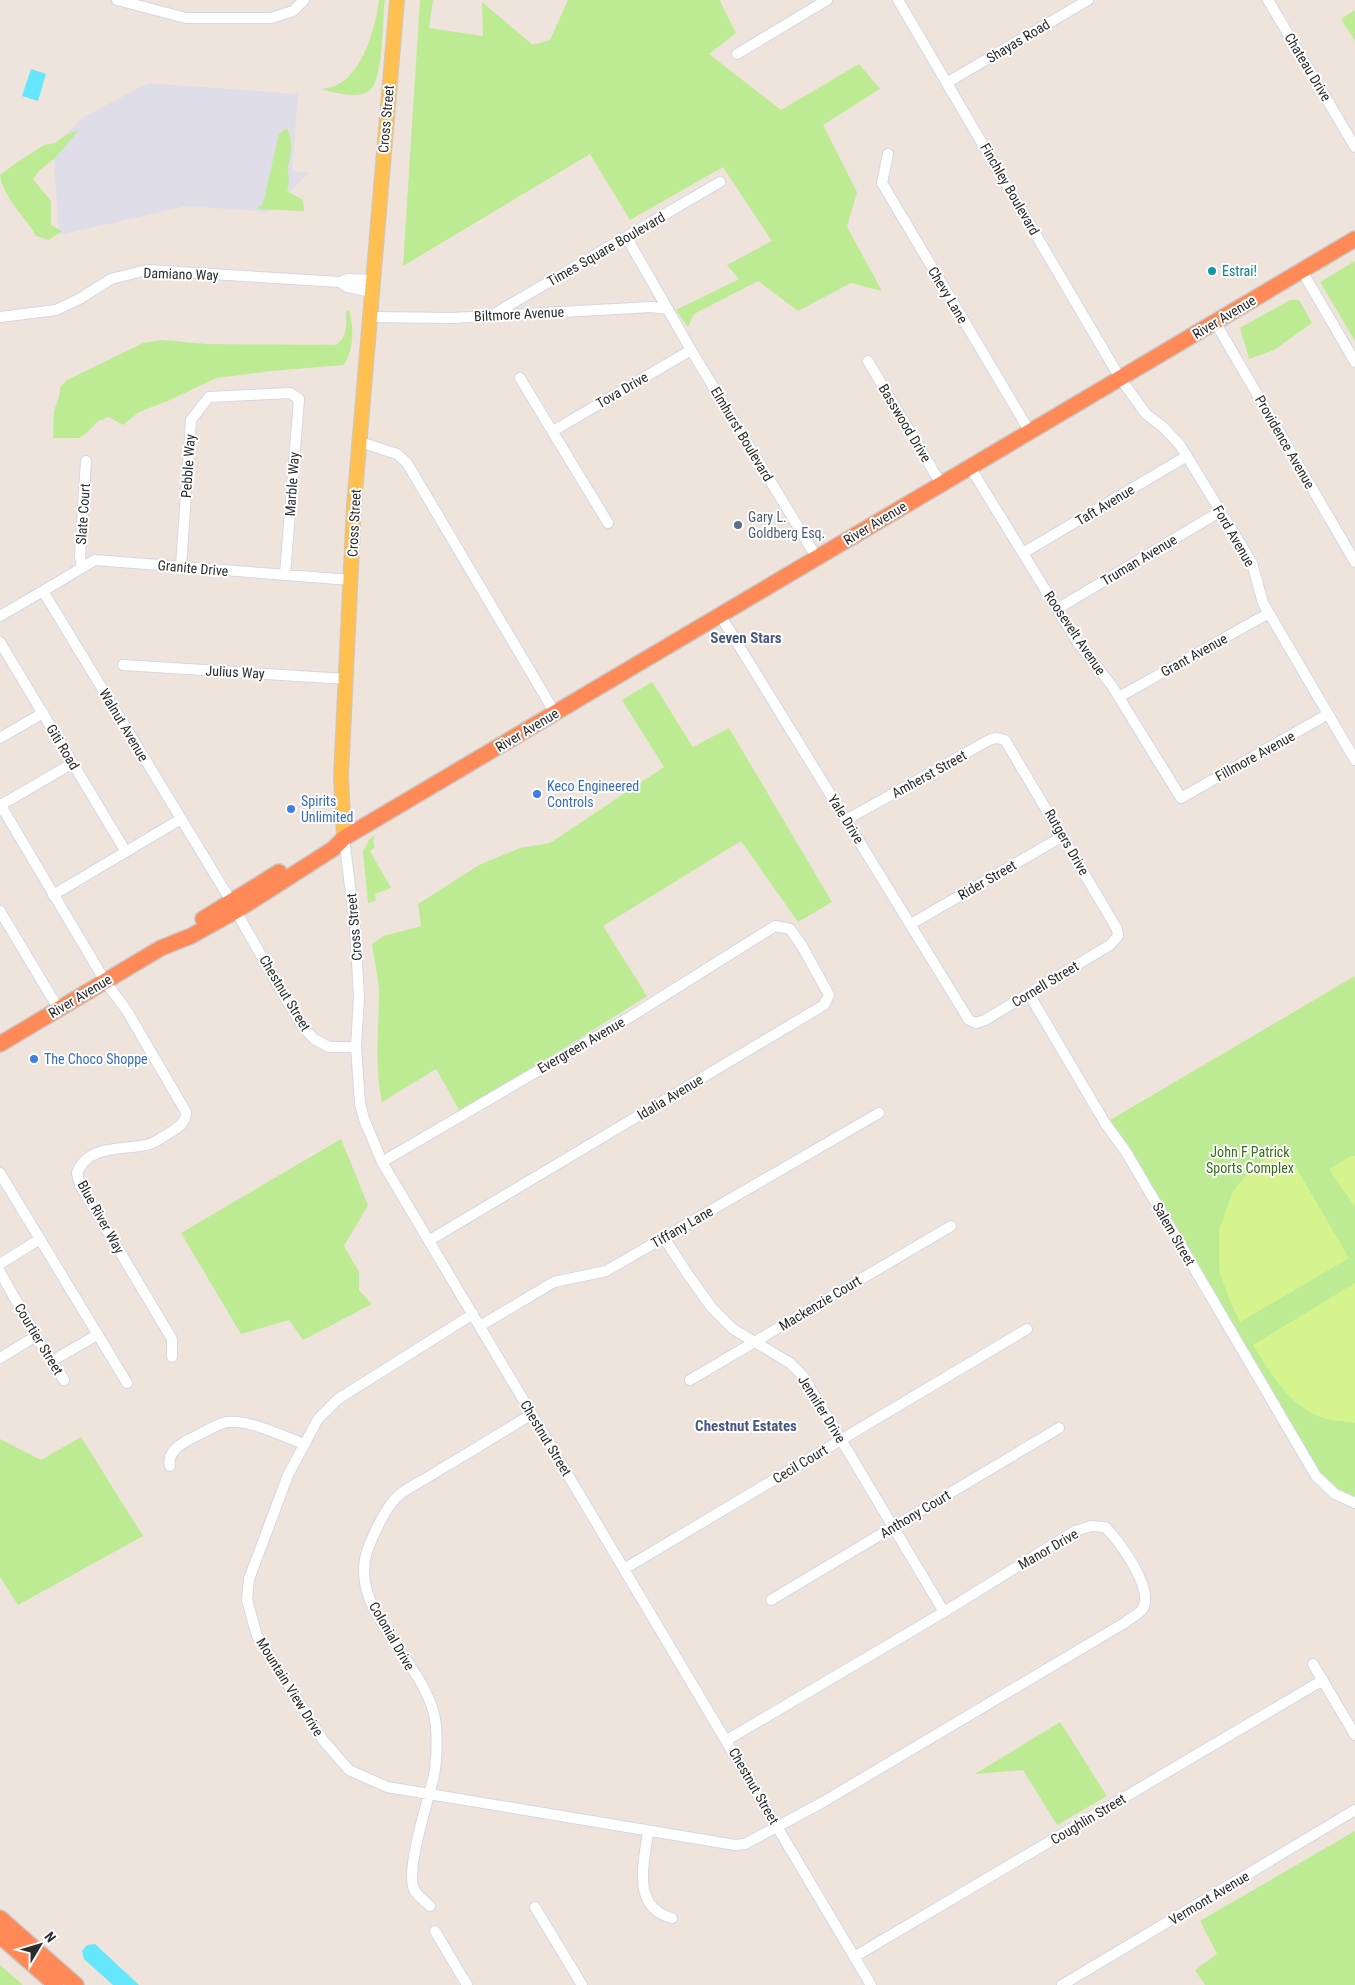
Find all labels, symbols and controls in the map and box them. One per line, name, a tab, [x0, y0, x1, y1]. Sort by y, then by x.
street label: Shayas Road	[984, 16, 1052, 66]
street label: Chateau Drive	[1281, 30, 1335, 104]
street label: Cross Street	[375, 84, 397, 154]
street label: Finchley Boulevard	[977, 140, 1043, 238]
street label: Times Square Boulevard	[544, 209, 668, 289]
place label: Estrai!	[1222, 263, 1257, 279]
street label: Chevy Lane	[925, 264, 971, 326]
street label: Damiano Way	[143, 265, 219, 283]
marker: Estrai!	[1206, 265, 1218, 277]
street label: River Avenue	[1189, 292, 1259, 342]
street label: Biltmore Avenue	[474, 304, 565, 324]
street label: Tova Drive	[593, 369, 651, 411]
street label: Basswood Drive	[875, 381, 935, 465]
street label: Elmhurst Boulevard	[708, 384, 776, 484]
street label: Providence Avenue	[1252, 393, 1318, 492]
street label: Pebble Way	[178, 433, 198, 498]
street label: Marble Way	[282, 451, 302, 517]
street label: Taft Avenue	[1073, 481, 1137, 529]
street label: Slate Court	[73, 483, 93, 545]
street label: Cross Street	[344, 489, 364, 557]
street label: River Avenue	[840, 498, 910, 548]
street label: Ford Avenue	[1210, 502, 1258, 570]
place label: Gary L. Goldberg Esq.	[748, 509, 825, 541]
marker: Gary L. Goldberg Esq.	[732, 519, 744, 531]
street label: Truman Avenue	[1098, 531, 1180, 589]
street label: Granite Drive	[157, 557, 229, 579]
street label: Roosevelt Avenue	[1041, 588, 1109, 678]
district label: Seven Stars	[710, 629, 782, 647]
street label: Grant Avenue	[1158, 630, 1230, 680]
street label: Julius Way	[205, 662, 265, 682]
street label: Walnut Avenue	[96, 686, 152, 764]
street label: River Avenue	[492, 705, 562, 755]
street label: Giti Road	[43, 721, 83, 773]
street label: Fillmore Avenue	[1213, 727, 1298, 784]
street label: Amherst Street	[889, 747, 969, 801]
place label: Keco Engineered Controls	[547, 778, 639, 810]
marker: Keco Engineered Controls	[531, 788, 543, 800]
street label: Yale Drive	[825, 792, 867, 847]
place label: Spirits Unlimited	[301, 793, 353, 825]
marker: Spirits Unlimited	[285, 803, 297, 815]
street label: Rutgers Drive	[1042, 806, 1093, 878]
street label: Rider Street	[955, 857, 1019, 903]
street label: Cross Street	[343, 892, 365, 962]
street label: Chestnut Street	[256, 952, 314, 1034]
street label: Cornell Street	[1009, 958, 1081, 1010]
street label: River Avenue	[45, 971, 115, 1021]
street label: Evergreen Avenue	[535, 1013, 628, 1076]
place label: The Choco Shoppe	[44, 1051, 148, 1067]
marker: The Choco Shoppe	[28, 1053, 40, 1065]
street label: Idalia Avenue	[634, 1071, 706, 1123]
park label: John F Patrick Sports Complex	[1206, 1144, 1294, 1176]
street label: Blue River Way	[74, 1178, 128, 1256]
street label: Salem Street	[1149, 1200, 1199, 1268]
street label: Tiffany Lane	[648, 1203, 716, 1251]
street label: Mackenzie Court	[776, 1272, 864, 1334]
street label: Courtier Street	[11, 1300, 67, 1378]
street label: Jennifer Drive	[795, 1372, 849, 1446]
street label: Chestnut Street	[517, 1397, 575, 1479]
district label: Chestnut Estates	[695, 1417, 797, 1435]
street label: Cecil Court	[770, 1441, 830, 1487]
street label: Anthony Court	[877, 1487, 953, 1541]
street label: Manor Drive	[1015, 1525, 1081, 1573]
street label: Colonial Drive	[366, 1599, 418, 1673]
street label: Mountain View Drive	[253, 1635, 327, 1740]
street label: Chestnut Street	[726, 1745, 782, 1827]
street label: Coughlin Street	[1048, 1790, 1128, 1848]
street label: Vermont Avenue	[1166, 1868, 1252, 1928]
north arrow	[15, 1920, 65, 1970]
text: N	[41, 1929, 59, 1945]

